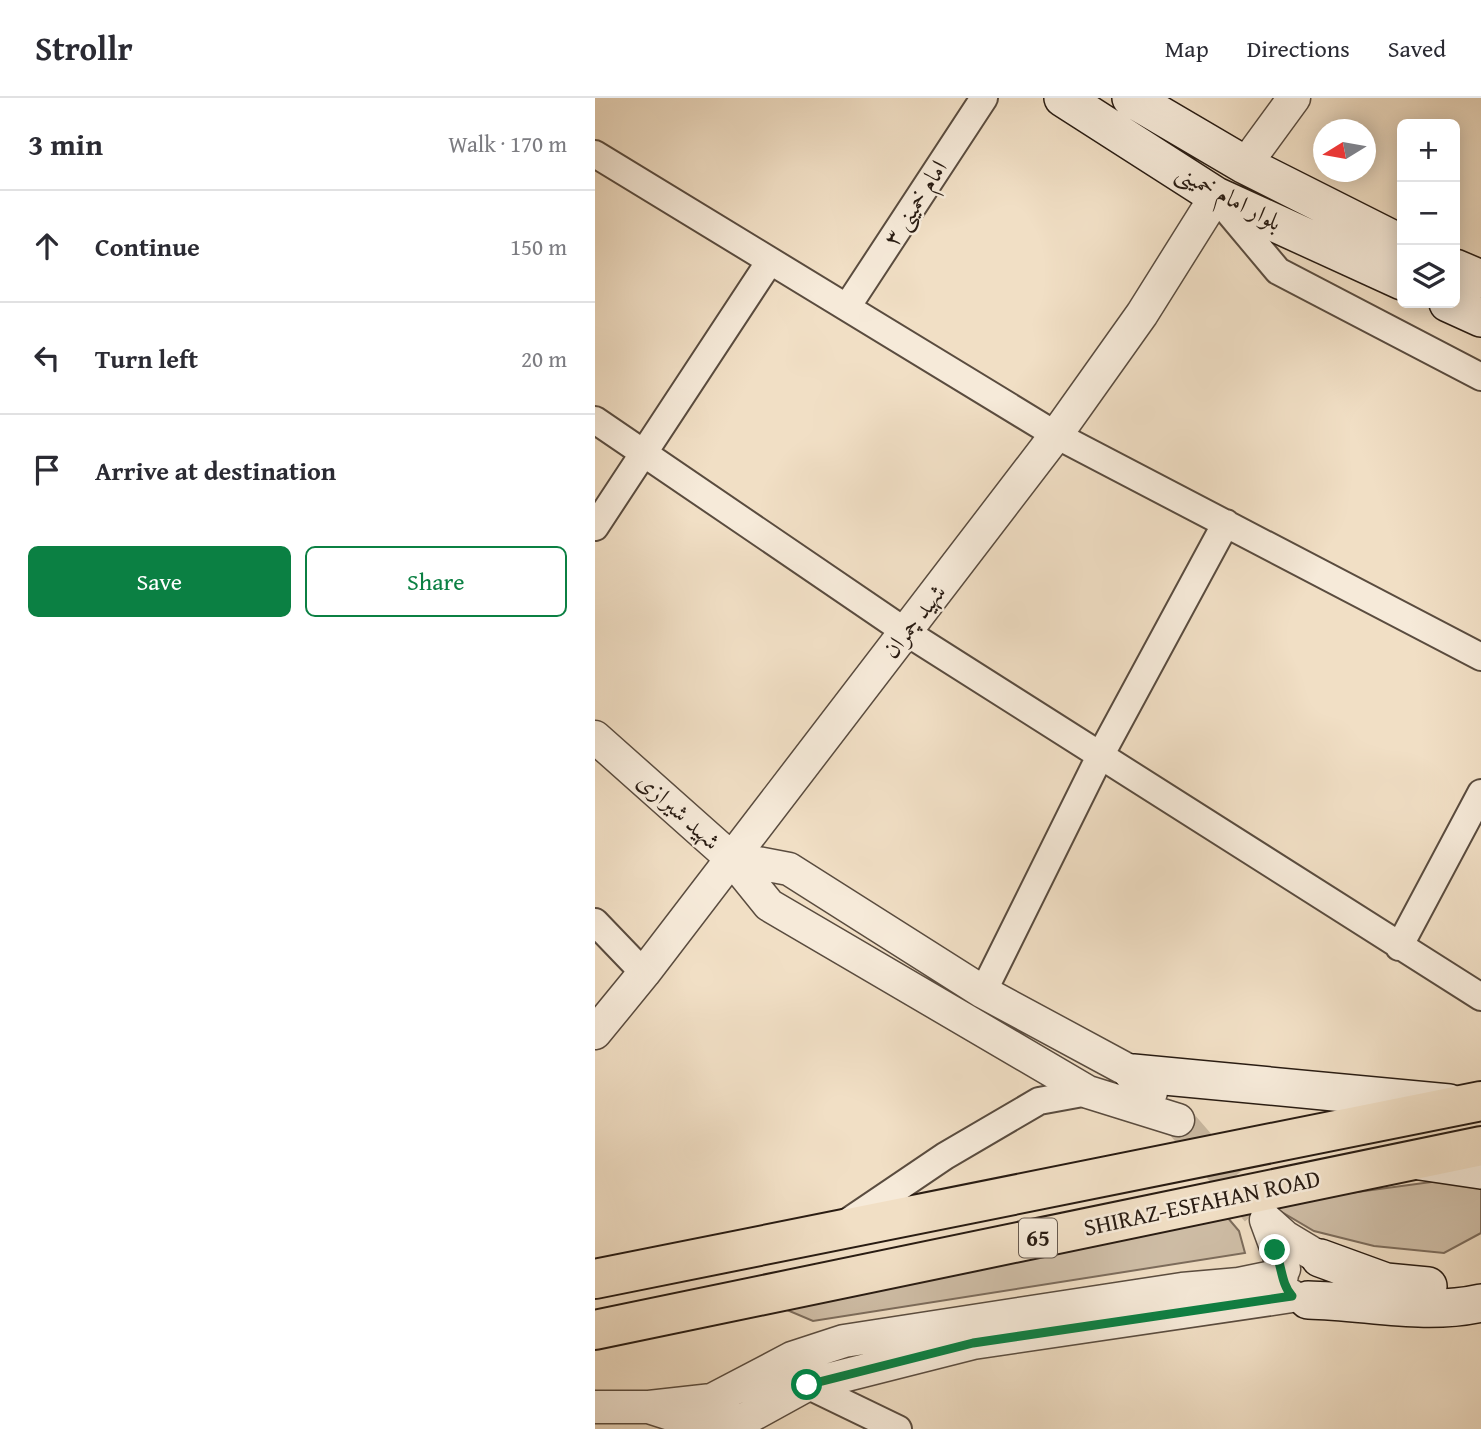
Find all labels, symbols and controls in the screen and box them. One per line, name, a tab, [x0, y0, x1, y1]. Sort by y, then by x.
text: Strollr	[35, 24, 133, 72]
text: Map	[1165, 31, 1209, 66]
text: Directions	[1247, 31, 1350, 66]
text: Saved	[1388, 31, 1446, 66]
north arrow	[1313, 119, 1376, 182]
map controls	[1397, 119, 1460, 308]
button: +	[1397, 119, 1460, 182]
text: 3 min	[28, 122, 103, 166]
text: Walk · 170 m	[448, 127, 567, 160]
street label: امام خمینی ۳	[874, 153, 959, 255]
street label: بلوار امام خمینی	[1168, 154, 1288, 243]
button: −	[1397, 182, 1460, 245]
icon: ahead	[28, 227, 66, 265]
text: Continue	[95, 227, 200, 266]
text: 150 m	[510, 230, 567, 263]
button: layers	[1397, 245, 1460, 308]
icon: left	[28, 339, 66, 377]
text: Turn left	[95, 339, 198, 378]
text: 20 m	[521, 342, 567, 375]
icon: arrive	[28, 451, 66, 489]
text: Arrive at destination	[95, 451, 336, 490]
button: Save	[28, 546, 291, 617]
button: Share	[305, 546, 567, 617]
street label: شهید چمران	[873, 576, 954, 666]
street label: شهید شیرازی	[630, 764, 729, 858]
street label: SHIRAZ-ESFAHAN ROAD	[1080, 1160, 1323, 1245]
road number: 65	[1019, 1218, 1057, 1258]
route end	[1259, 1234, 1290, 1265]
route start	[791, 1369, 822, 1400]

